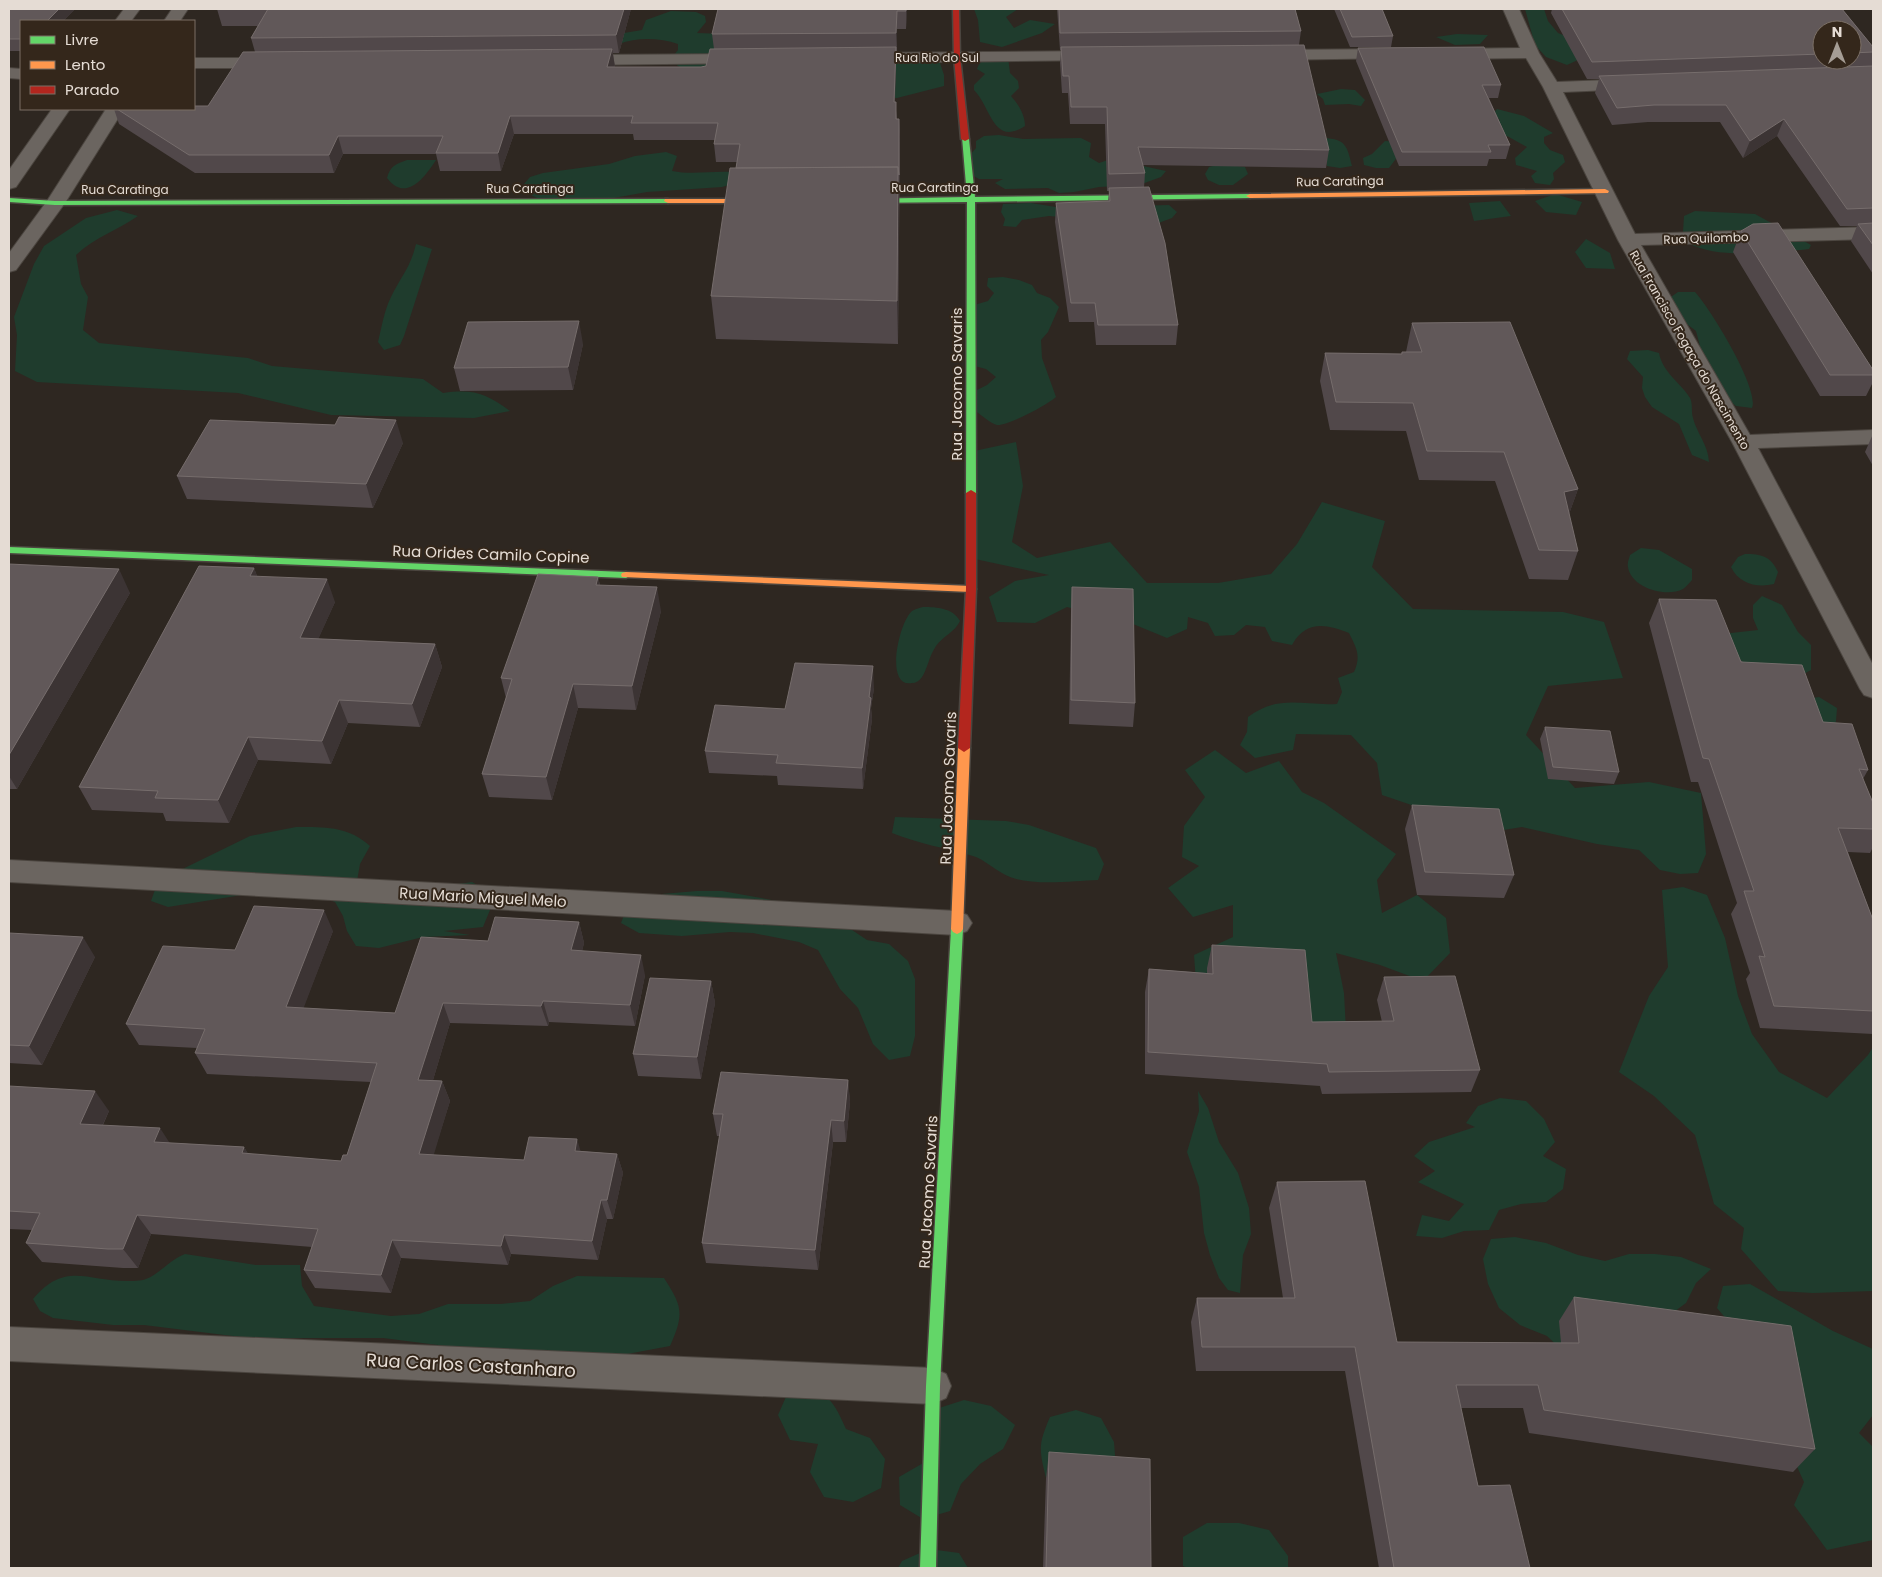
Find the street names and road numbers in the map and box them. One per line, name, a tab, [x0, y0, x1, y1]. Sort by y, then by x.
street label: Rua Rio do Sul	[895, 49, 979, 66]
street label: Rua Caratinga	[1296, 172, 1384, 190]
street label: Rua Caratinga	[891, 179, 979, 196]
street label: Rua Caratinga	[486, 180, 574, 197]
street label: Rua Caratinga	[81, 181, 169, 198]
street label: Rua Quilombo	[1663, 228, 1749, 248]
street label: Rua Francisco Fogaça do Nascimento	[1626, 247, 1754, 453]
street label: Rua Jacomo Savaris	[946, 307, 967, 461]
street label: Rua Orides Camilo Copine	[392, 540, 590, 568]
street label: Rua Jacomo Savaris	[935, 711, 961, 865]
street label: Rua Mario Miguel Melo	[399, 882, 567, 912]
street label: Rua Jacomo Savaris	[914, 1115, 943, 1269]
street label: Rua Carlos Castanharo	[365, 1347, 577, 1383]

